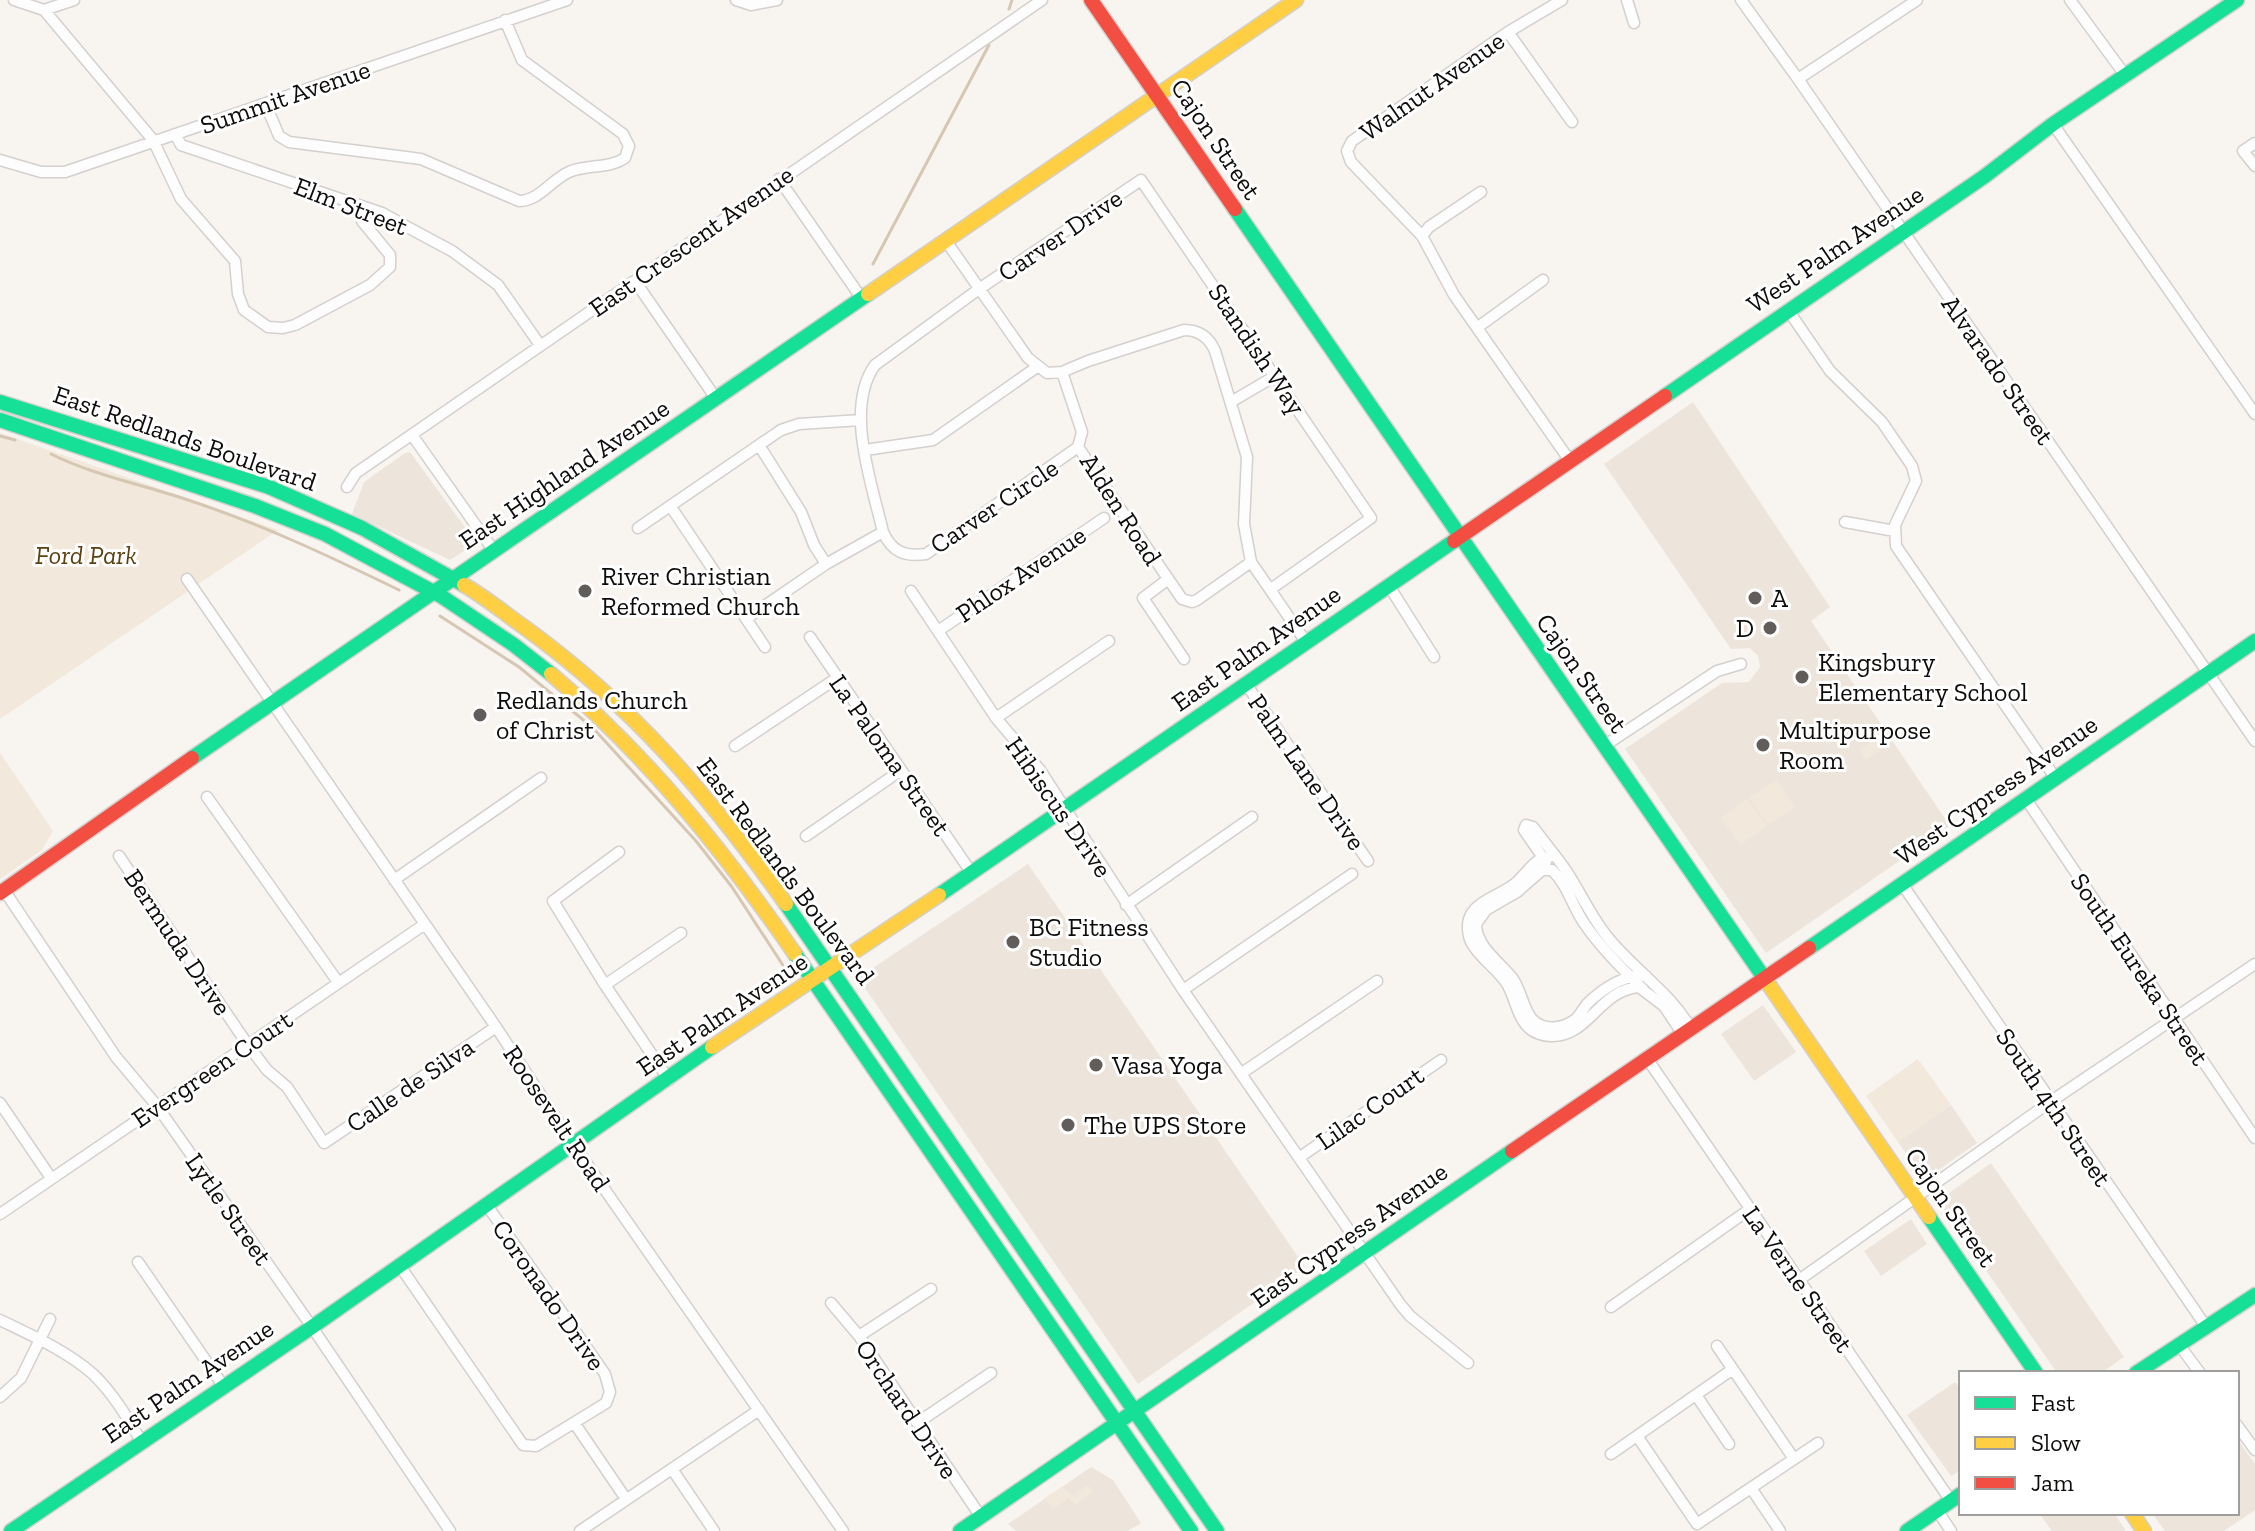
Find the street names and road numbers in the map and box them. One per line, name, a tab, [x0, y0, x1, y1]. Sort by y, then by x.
street label: Walnut Avenue	[1354, 24, 1510, 148]
street label: Summit Avenue	[196, 53, 374, 141]
street label: Cajon Street	[1164, 73, 1268, 206]
street label: East Crescent Avenue	[583, 158, 799, 324]
street label: Elm Street	[290, 170, 413, 242]
street label: West Palm Avenue	[1740, 178, 1930, 320]
street label: Carver Drive	[992, 182, 1128, 288]
street label: Standish Way	[1201, 277, 1313, 421]
street label: Alvarado Street	[1935, 289, 2061, 451]
street label: East Redlands Boulevard	[49, 378, 321, 498]
street label: East Highland Avenue	[453, 392, 675, 556]
street label: Alden Road	[1073, 447, 1169, 571]
street label: Carver Circle	[924, 451, 1064, 561]
street label: Phlox Avenue	[950, 519, 1092, 629]
street label: East Palm Avenue	[1165, 578, 1347, 718]
street label: Cajon Street	[1529, 607, 1635, 739]
street label: La Paloma Street	[823, 668, 958, 842]
street label: Palm Lane Drive	[1241, 688, 1373, 856]
street label: West Cypress Avenue	[1889, 708, 2103, 872]
street label: Hibiscus Drive	[999, 730, 1119, 884]
street label: East Redlands Boulevard	[690, 751, 882, 991]
street label: Bermuda Drive	[117, 863, 239, 1021]
street label: South Eureka Street	[2064, 867, 2216, 1072]
street label: East Palm Avenue	[631, 945, 813, 1083]
street label: Evergreen Court	[126, 1003, 299, 1135]
street label: South 4th Street	[1989, 1022, 2119, 1193]
street label: Calle de Silva	[340, 1030, 480, 1139]
street label: Roosevelt Road	[497, 1039, 617, 1197]
street label: Lilac Court	[1310, 1059, 1430, 1157]
street label: Cajon Street	[1898, 1141, 2004, 1273]
street label: Lytle Street	[179, 1147, 279, 1272]
street label: East Cypress Avenue	[1245, 1155, 1453, 1315]
street label: La Verne Street	[1736, 1200, 1861, 1359]
street label: Coronado Drive	[485, 1214, 613, 1376]
street label: East Palm Avenue	[97, 1312, 279, 1450]
street label: Orchard Drive	[849, 1333, 965, 1485]

